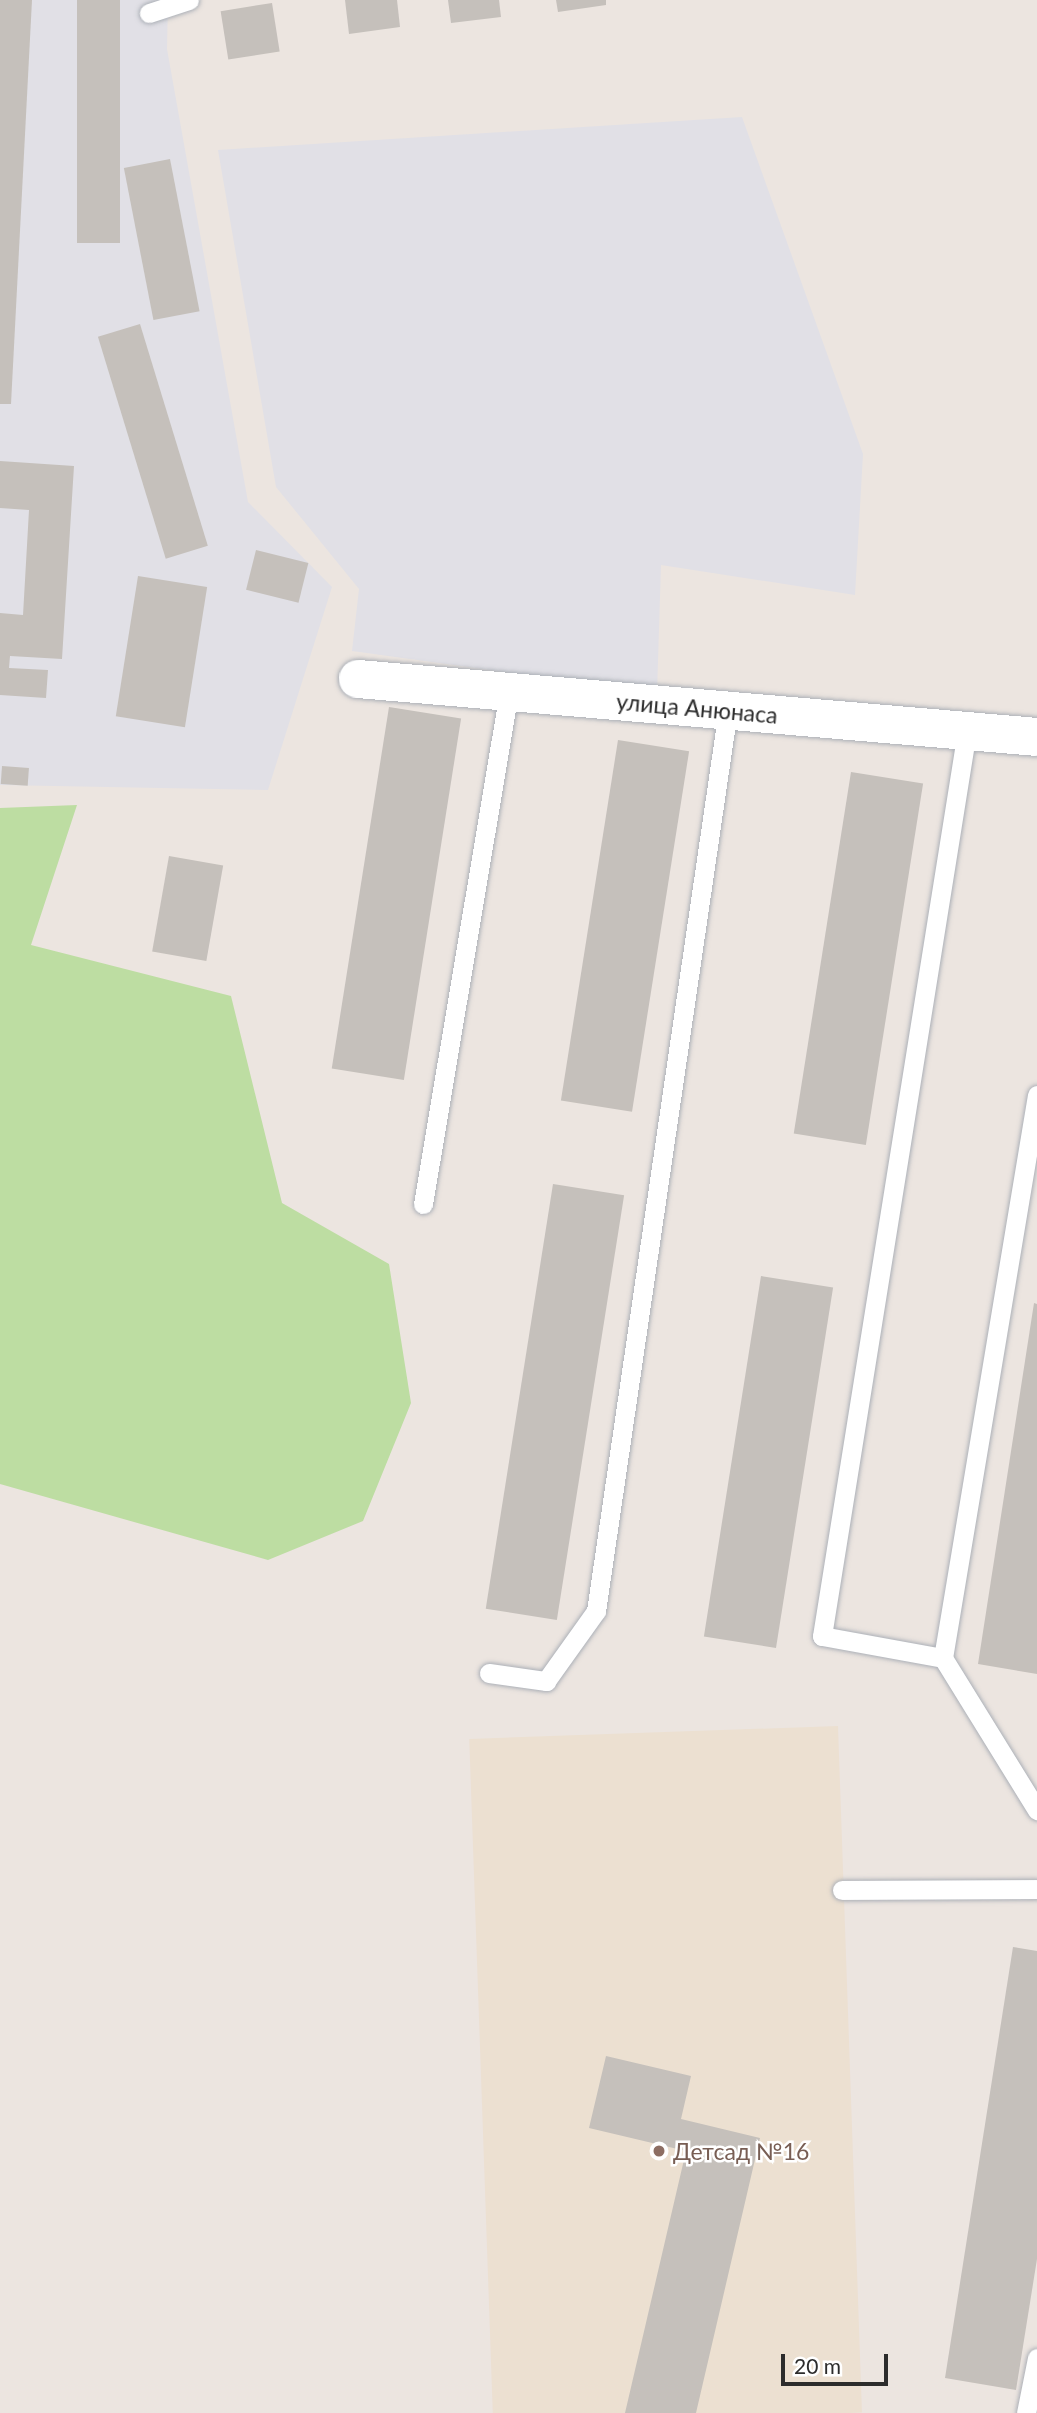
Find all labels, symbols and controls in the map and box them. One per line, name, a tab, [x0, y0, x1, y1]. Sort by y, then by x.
street label: улица Анюнаса	[615, 687, 779, 729]
place label: Детсад №16	[673, 2137, 809, 2165]
marker: Детсад №16	[651, 2143, 667, 2159]
scale bar	[785, 2340, 892, 2384]
text: 20 m	[794, 2353, 841, 2378]

